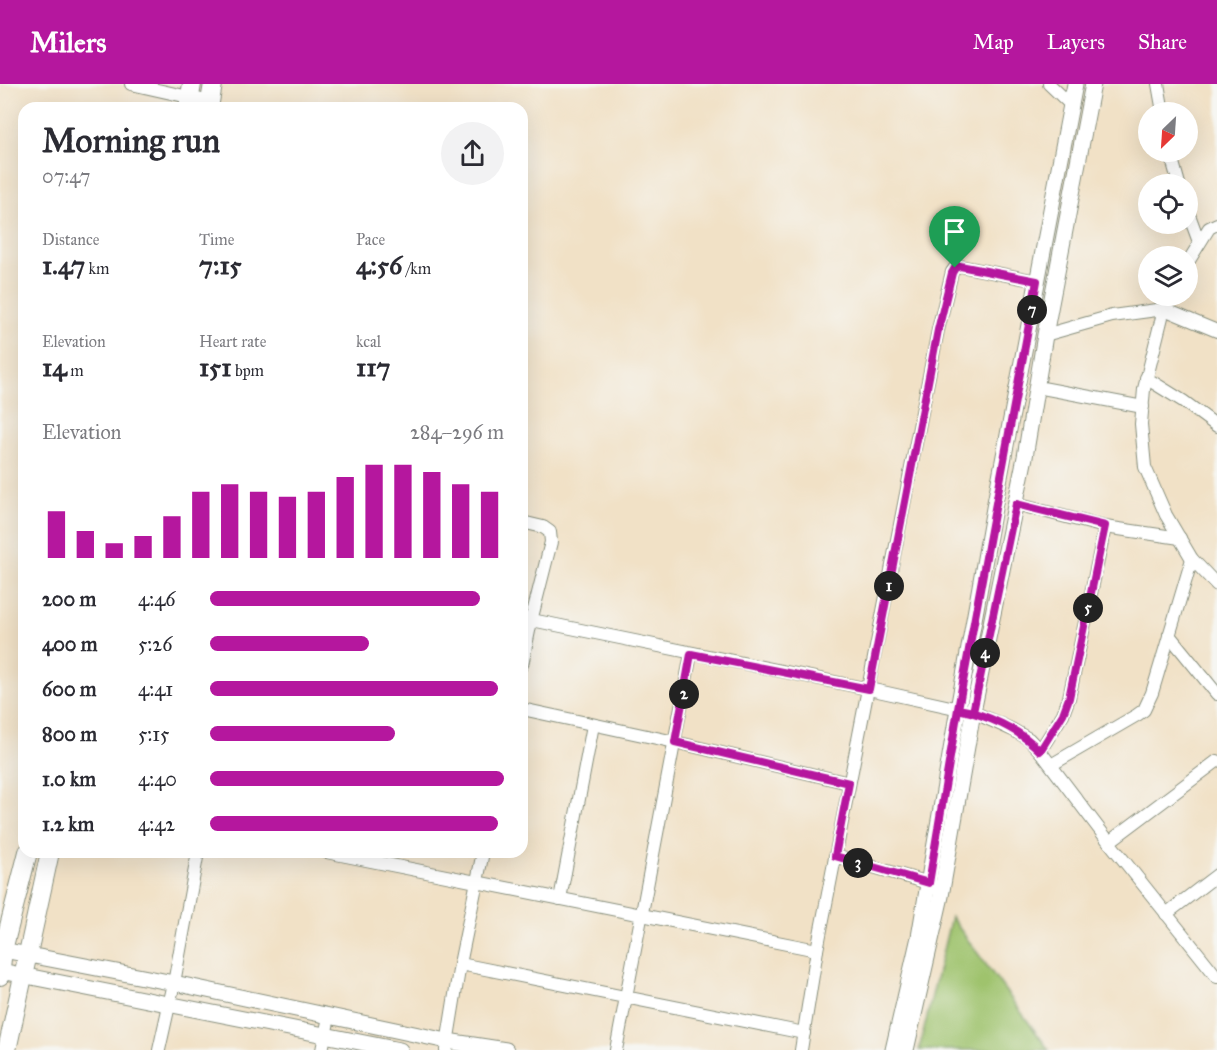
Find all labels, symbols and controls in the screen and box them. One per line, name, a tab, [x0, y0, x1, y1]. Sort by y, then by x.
text: Milers	[30, 25, 106, 60]
text: Map	[973, 29, 1014, 55]
text: Layers	[1047, 29, 1105, 55]
text: Share	[1138, 29, 1187, 55]
north arrow	[1138, 102, 1198, 162]
map controls	[1138, 102, 1198, 306]
text: Morning run	[42, 121, 220, 161]
button: share	[441, 122, 504, 185]
text: 07:47	[42, 164, 90, 188]
button: locate	[1138, 174, 1198, 234]
pin	[929, 206, 980, 268]
icon: arrive	[938, 215, 971, 248]
text: Distance	[42, 230, 99, 249]
text: Time	[199, 230, 234, 249]
text: Pace	[356, 230, 385, 249]
button: layers	[1138, 246, 1198, 306]
text: 1.47	[42, 249, 85, 281]
text: 7:15	[199, 249, 242, 281]
text: 4:56	[356, 249, 402, 281]
text: km	[85, 259, 109, 278]
text: /km	[402, 259, 431, 278]
pin: 7	[1017, 295, 1047, 325]
text: 7	[1028, 300, 1036, 319]
text: Elevation	[42, 332, 106, 351]
text: Heart rate	[199, 332, 266, 351]
text: kcal	[356, 332, 381, 351]
text: 14	[42, 351, 67, 383]
text: 151	[199, 351, 231, 383]
text: 117	[356, 351, 390, 383]
text: m	[67, 361, 84, 380]
text: bpm	[231, 361, 264, 380]
text: Elevation	[42, 420, 121, 444]
text: 284–296 m	[410, 420, 504, 444]
pin: 1	[874, 571, 904, 601]
text: 1	[886, 576, 892, 595]
text: 200 m	[42, 587, 96, 611]
text: 4:46	[138, 587, 176, 611]
pin: 5	[1073, 593, 1103, 623]
text: 5	[1084, 598, 1092, 617]
text: 400 m	[42, 632, 98, 656]
text: 5:26	[138, 632, 172, 656]
pin: 4	[970, 638, 1000, 668]
text: 4	[981, 643, 989, 662]
text: 600 m	[42, 677, 97, 701]
text: 4:41	[138, 677, 173, 701]
pin: 2	[669, 679, 699, 709]
text: 2	[680, 684, 688, 703]
text: 800 m	[42, 722, 97, 746]
text: 5:15	[138, 722, 169, 746]
text: 1.0 km	[42, 767, 96, 791]
text: 4:40	[138, 767, 177, 791]
text: 1.2 km	[42, 812, 94, 836]
text: 4:42	[138, 812, 175, 836]
pin: 3	[843, 848, 873, 878]
text: 3	[855, 853, 861, 872]

